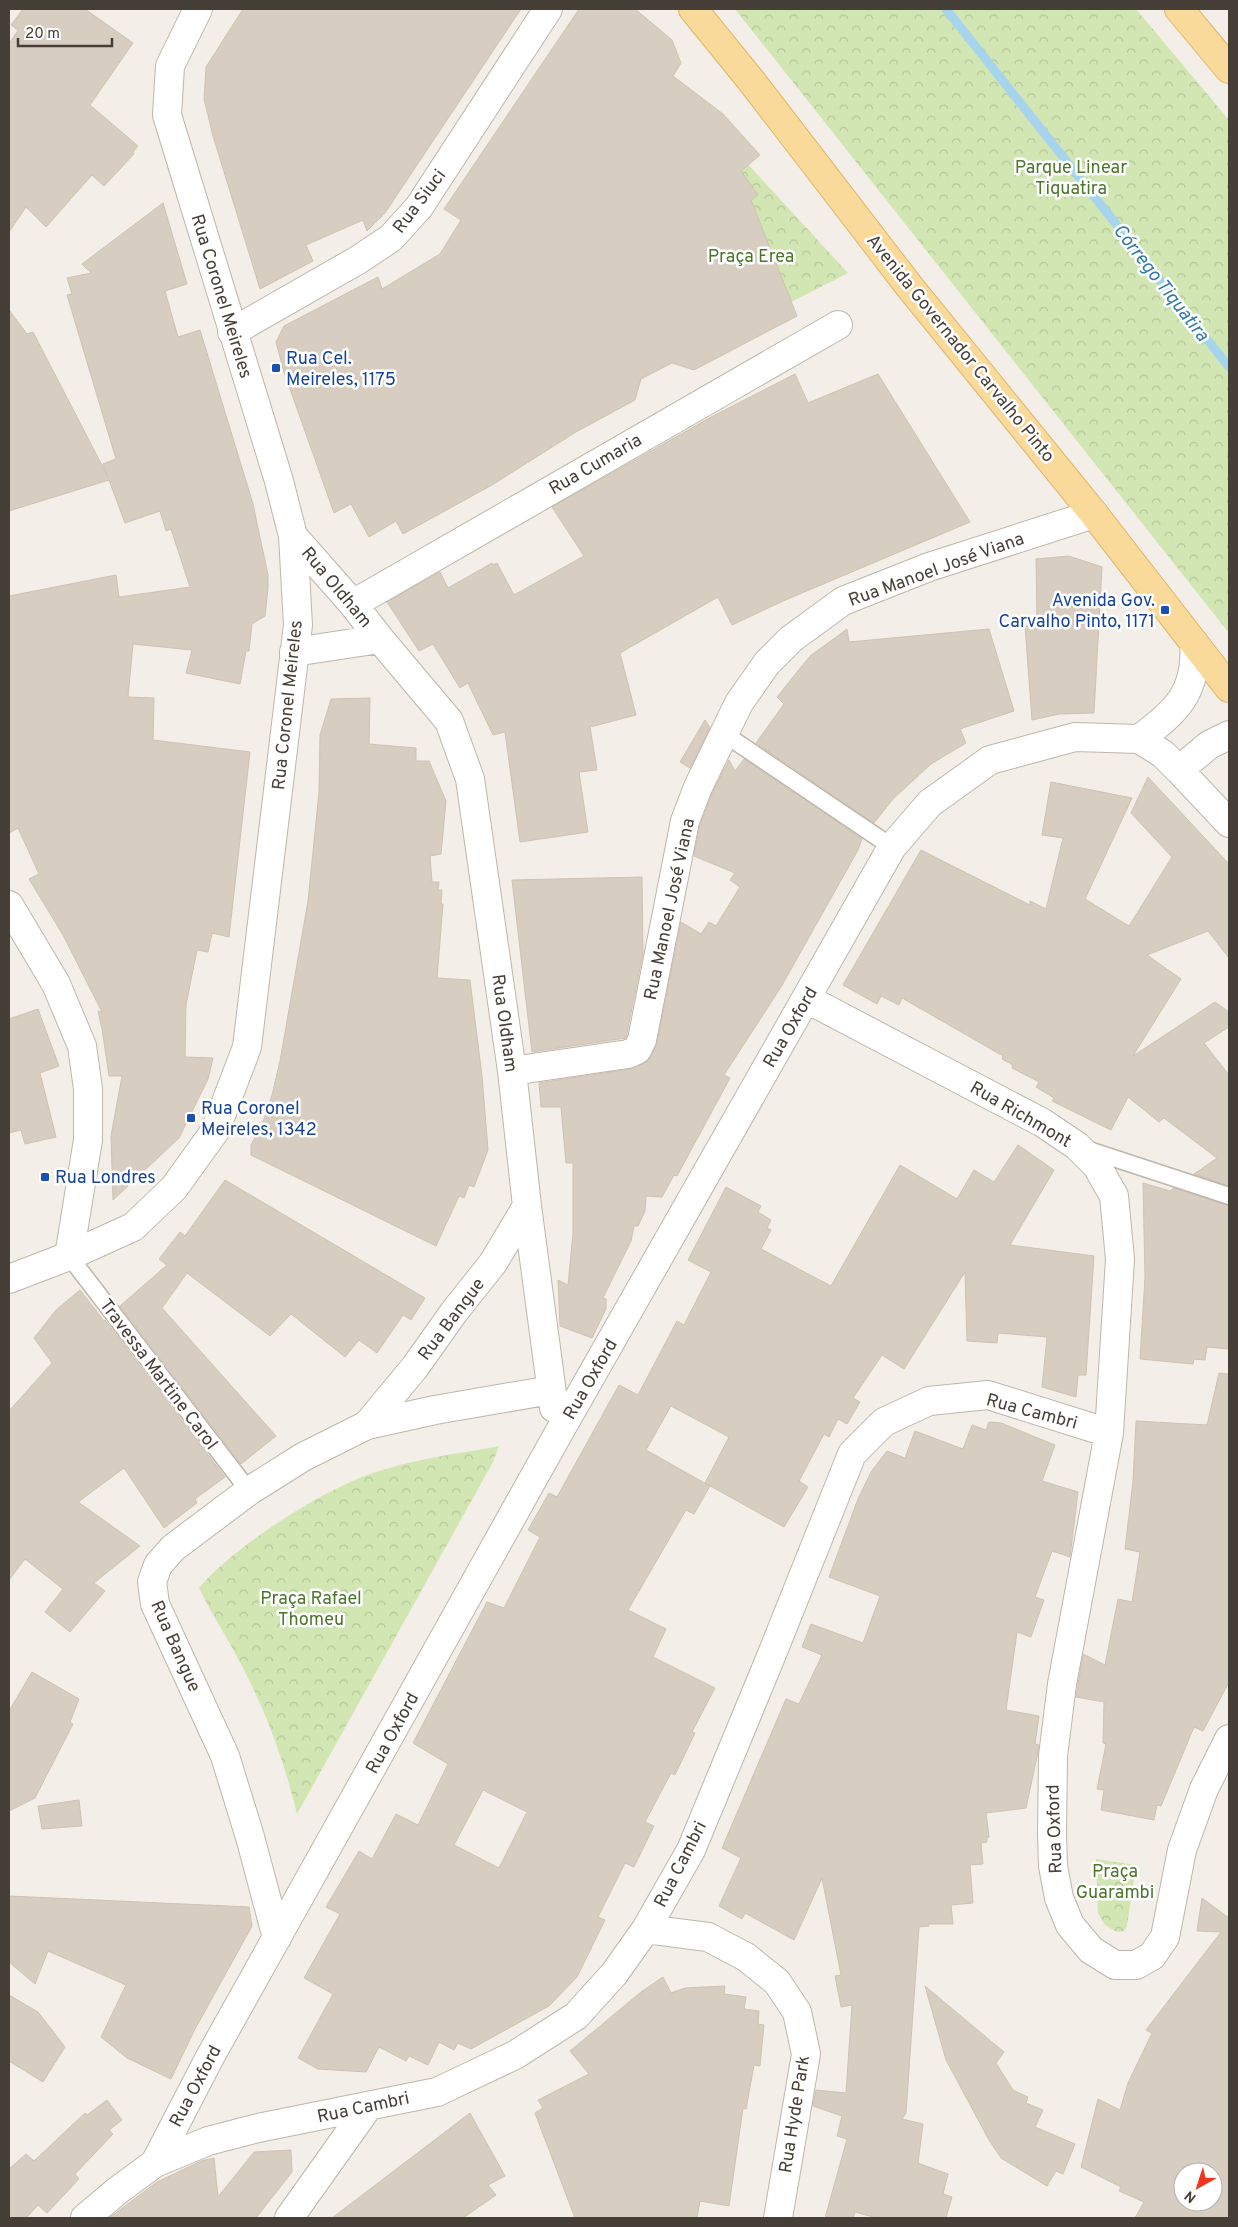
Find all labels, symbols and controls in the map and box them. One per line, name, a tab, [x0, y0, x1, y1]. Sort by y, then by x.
scale bar	[18, 15, 111, 47]
text: 20 m	[25, 25, 60, 44]
park label: Parque Linear Tiquatira	[1015, 157, 1127, 201]
street label: Rua Siuci	[389, 165, 452, 239]
street label: Rua Coronel Meireles	[185, 212, 256, 381]
water label: Córrego Tiquatira	[1107, 220, 1214, 347]
street label: Avenida Governador Carvalho Pinto	[861, 230, 1059, 468]
park label: Praça Erea	[708, 246, 794, 269]
place label: Rua Cel. Meireles, 1175	[286, 348, 396, 392]
marker: Rua Cel. Meireles, 1175	[270, 362, 282, 374]
street label: Rua Cumaria	[545, 429, 646, 501]
street label: Rua Manoel José Viana	[845, 528, 1028, 613]
street label: Rua Oldham	[295, 543, 376, 633]
place label: Avenida Gov. Carvalho Pinto, 1171	[999, 590, 1155, 634]
marker: Avenida Gov. Carvalho Pinto, 1171	[1159, 604, 1171, 616]
street label: Rua Coronel Meireles	[268, 619, 309, 791]
street label: Rua Manoel José Viana	[640, 816, 701, 1002]
street label: Rua Oldham	[485, 973, 522, 1074]
street label: Rua Oxford	[759, 983, 824, 1072]
street label: Rua Richmont	[965, 1077, 1075, 1154]
place label: Rua Coronel Meireles, 1342	[201, 1098, 317, 1142]
marker: Rua Coronel Meireles, 1342	[185, 1112, 197, 1124]
place label: Rua Londres	[55, 1167, 156, 1190]
marker: Rua Londres	[39, 1171, 51, 1183]
street label: Rua Bangue	[414, 1274, 491, 1366]
street label: Travessa Martine Carol	[94, 1295, 222, 1455]
street label: Rua Oxford	[559, 1335, 624, 1424]
street label: Rua Cambri	[983, 1389, 1080, 1436]
park label: Praça Rafael Thomeu	[260, 1588, 362, 1632]
street label: Rua Bangue	[144, 1597, 205, 1696]
street label: Rua Oxford	[362, 1689, 425, 1778]
street label: Rua Oxford	[1042, 1784, 1069, 1874]
street label: Rua Cambri	[650, 1818, 713, 1912]
park label: Praça Guarambi	[1076, 1861, 1154, 1905]
street label: Rua Oxford	[165, 2042, 228, 2132]
street label: Rua Hyde Park	[775, 2054, 816, 2175]
street label: Rua Cambri	[315, 2087, 412, 2129]
north arrow	[1173, 2162, 1223, 2212]
text: N	[1182, 2186, 1200, 2206]

